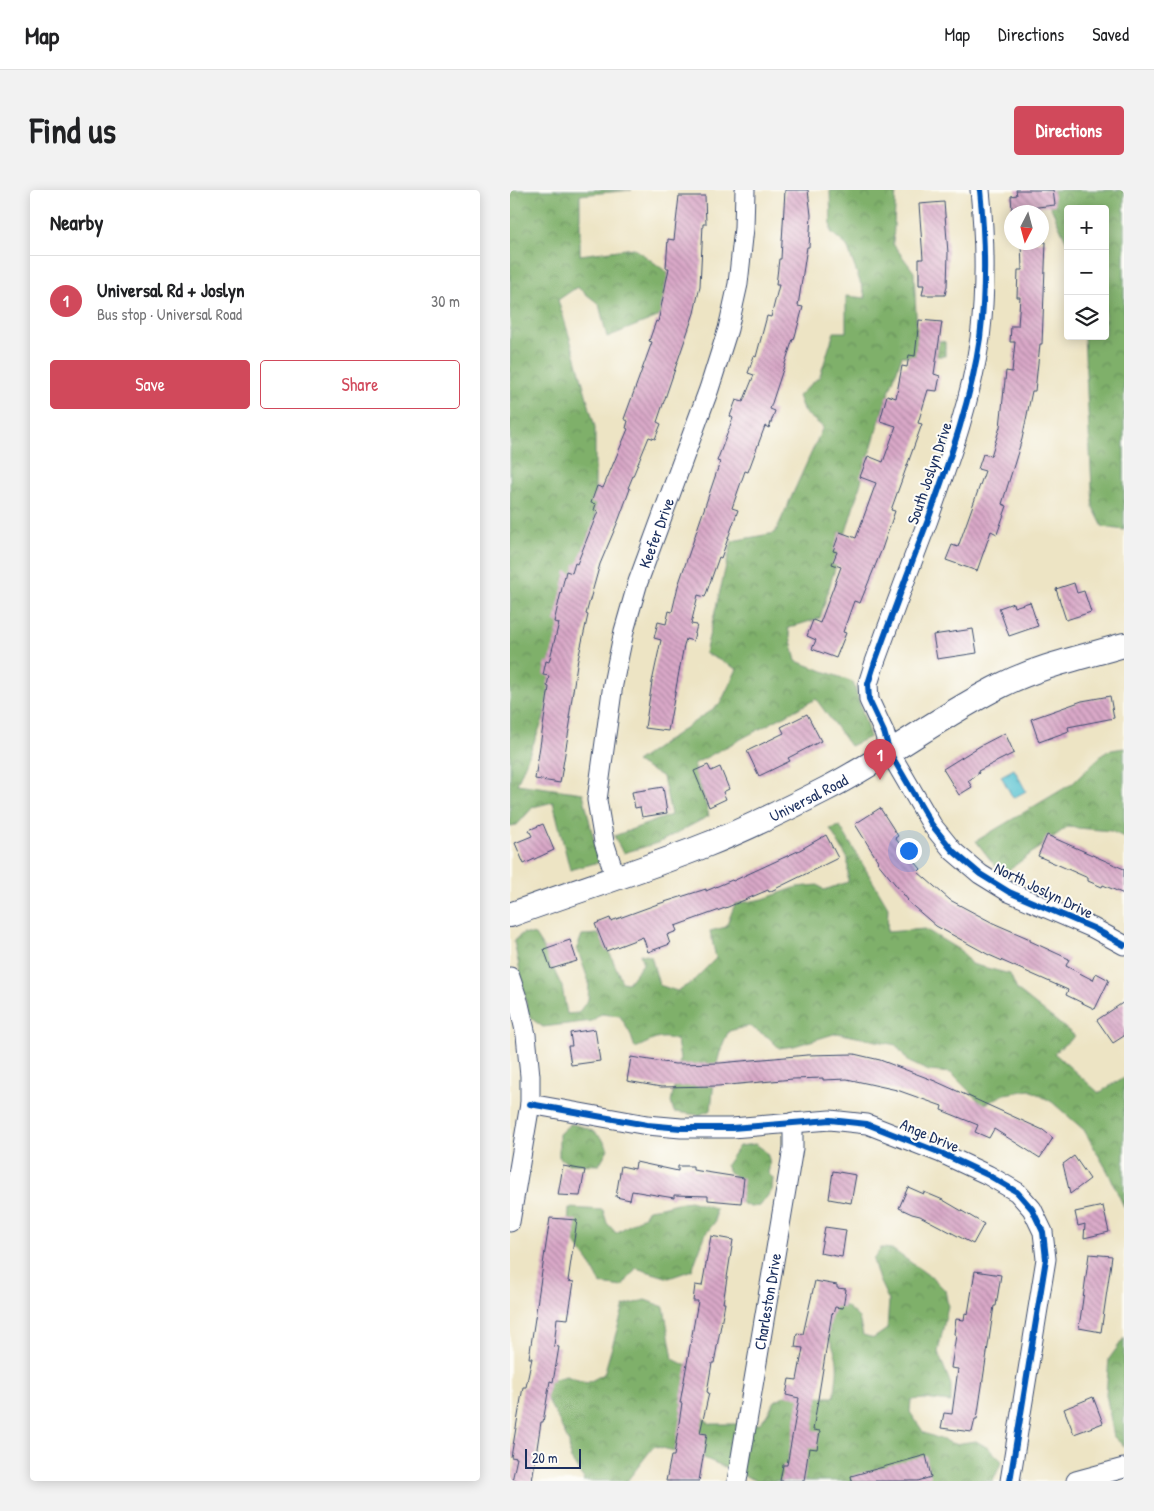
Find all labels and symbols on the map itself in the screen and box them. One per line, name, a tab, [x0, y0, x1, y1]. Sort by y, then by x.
north arrow	[1004, 205, 1049, 250]
street label: South Joslyn Drive	[901, 418, 957, 527]
street label: Keefer Drive	[633, 494, 679, 571]
pin: 1	[864, 739, 896, 780]
street label: Universal Road	[766, 769, 852, 827]
your location	[896, 838, 922, 864]
street label: North Joslyn Drive	[991, 857, 1098, 924]
street label: Ange Drive	[897, 1113, 964, 1158]
street label: Charleston Drive	[748, 1251, 786, 1352]
scale bar	[525, 1446, 581, 1469]

